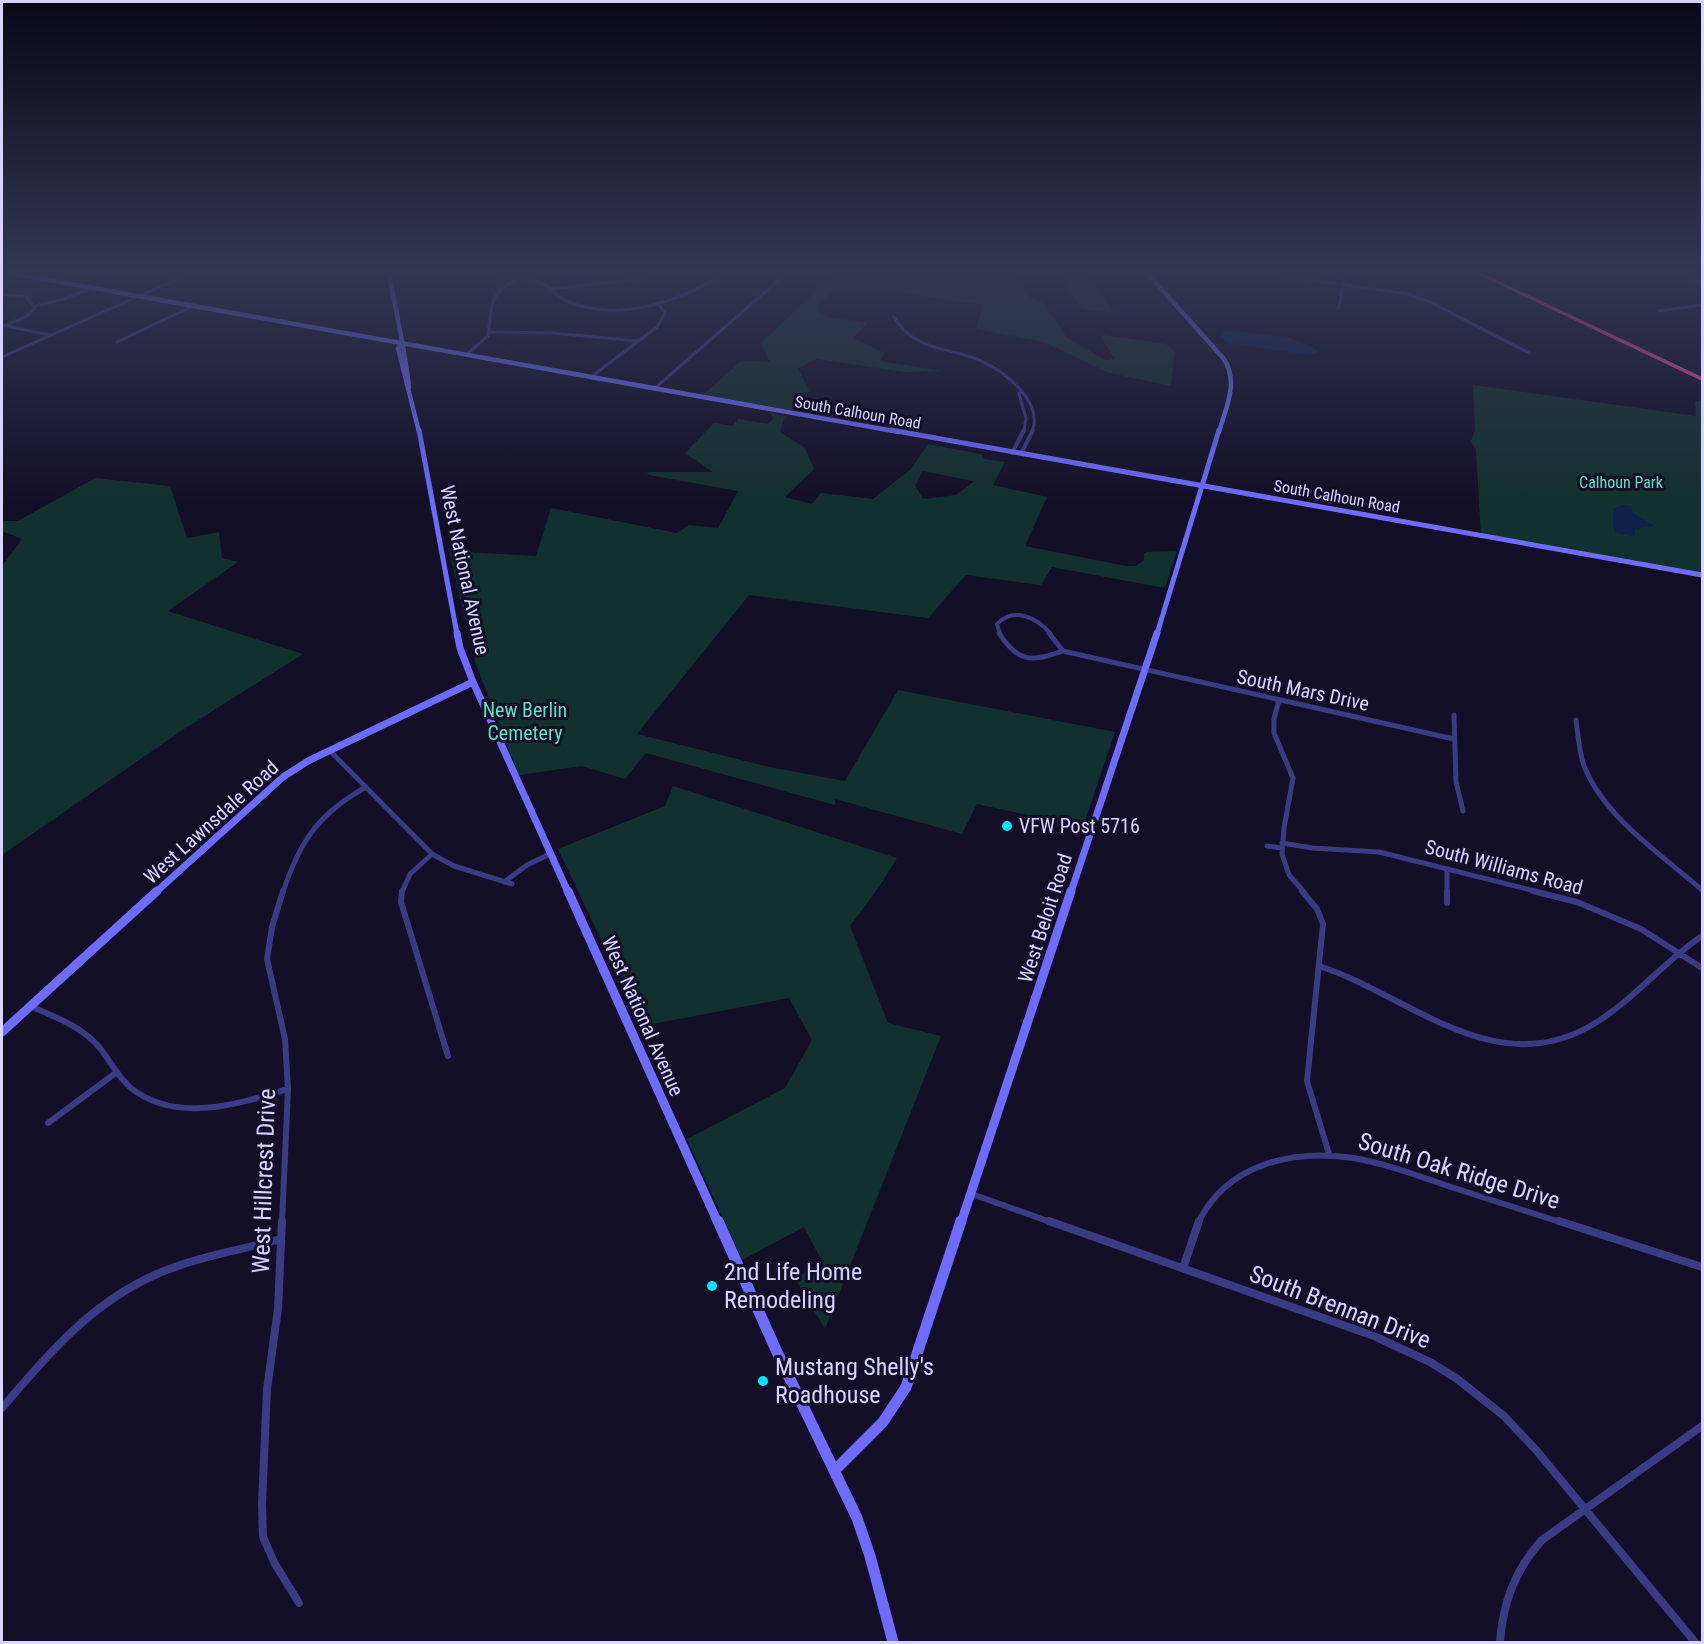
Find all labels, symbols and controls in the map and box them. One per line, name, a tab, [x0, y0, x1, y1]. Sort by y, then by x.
street label: South Calhoun Road	[793, 392, 922, 433]
park label: Calhoun Park	[1579, 473, 1664, 492]
street label: South Calhoun Road	[1272, 476, 1401, 517]
street label: West National Avenue	[435, 483, 495, 657]
street label: South Mars Drive	[1235, 664, 1371, 716]
park label: New Berlin Cemetery	[483, 698, 567, 745]
street label: West Lawnsdale Road	[139, 755, 283, 889]
place label: VFW Post 5716	[1019, 814, 1140, 838]
marker: VFW Post 5716	[1000, 819, 1014, 833]
street label: South Williams Road	[1422, 834, 1586, 900]
street label: West Beloit Road	[1013, 851, 1077, 985]
street label: West National Avenue	[597, 932, 689, 1100]
street label: West Hillcrest Drive	[247, 1088, 281, 1274]
street label: South Oak Ridge Drive	[1355, 1127, 1563, 1215]
place label: 2nd Life Home Remodeling	[724, 1258, 862, 1314]
street label: South Brennan Drive	[1246, 1260, 1434, 1354]
marker: 2nd Life Home Remodeling	[705, 1279, 719, 1293]
place label: Mustang Shelly's Roadhouse	[775, 1353, 934, 1409]
marker: Mustang Shelly's Roadhouse	[756, 1374, 770, 1388]

